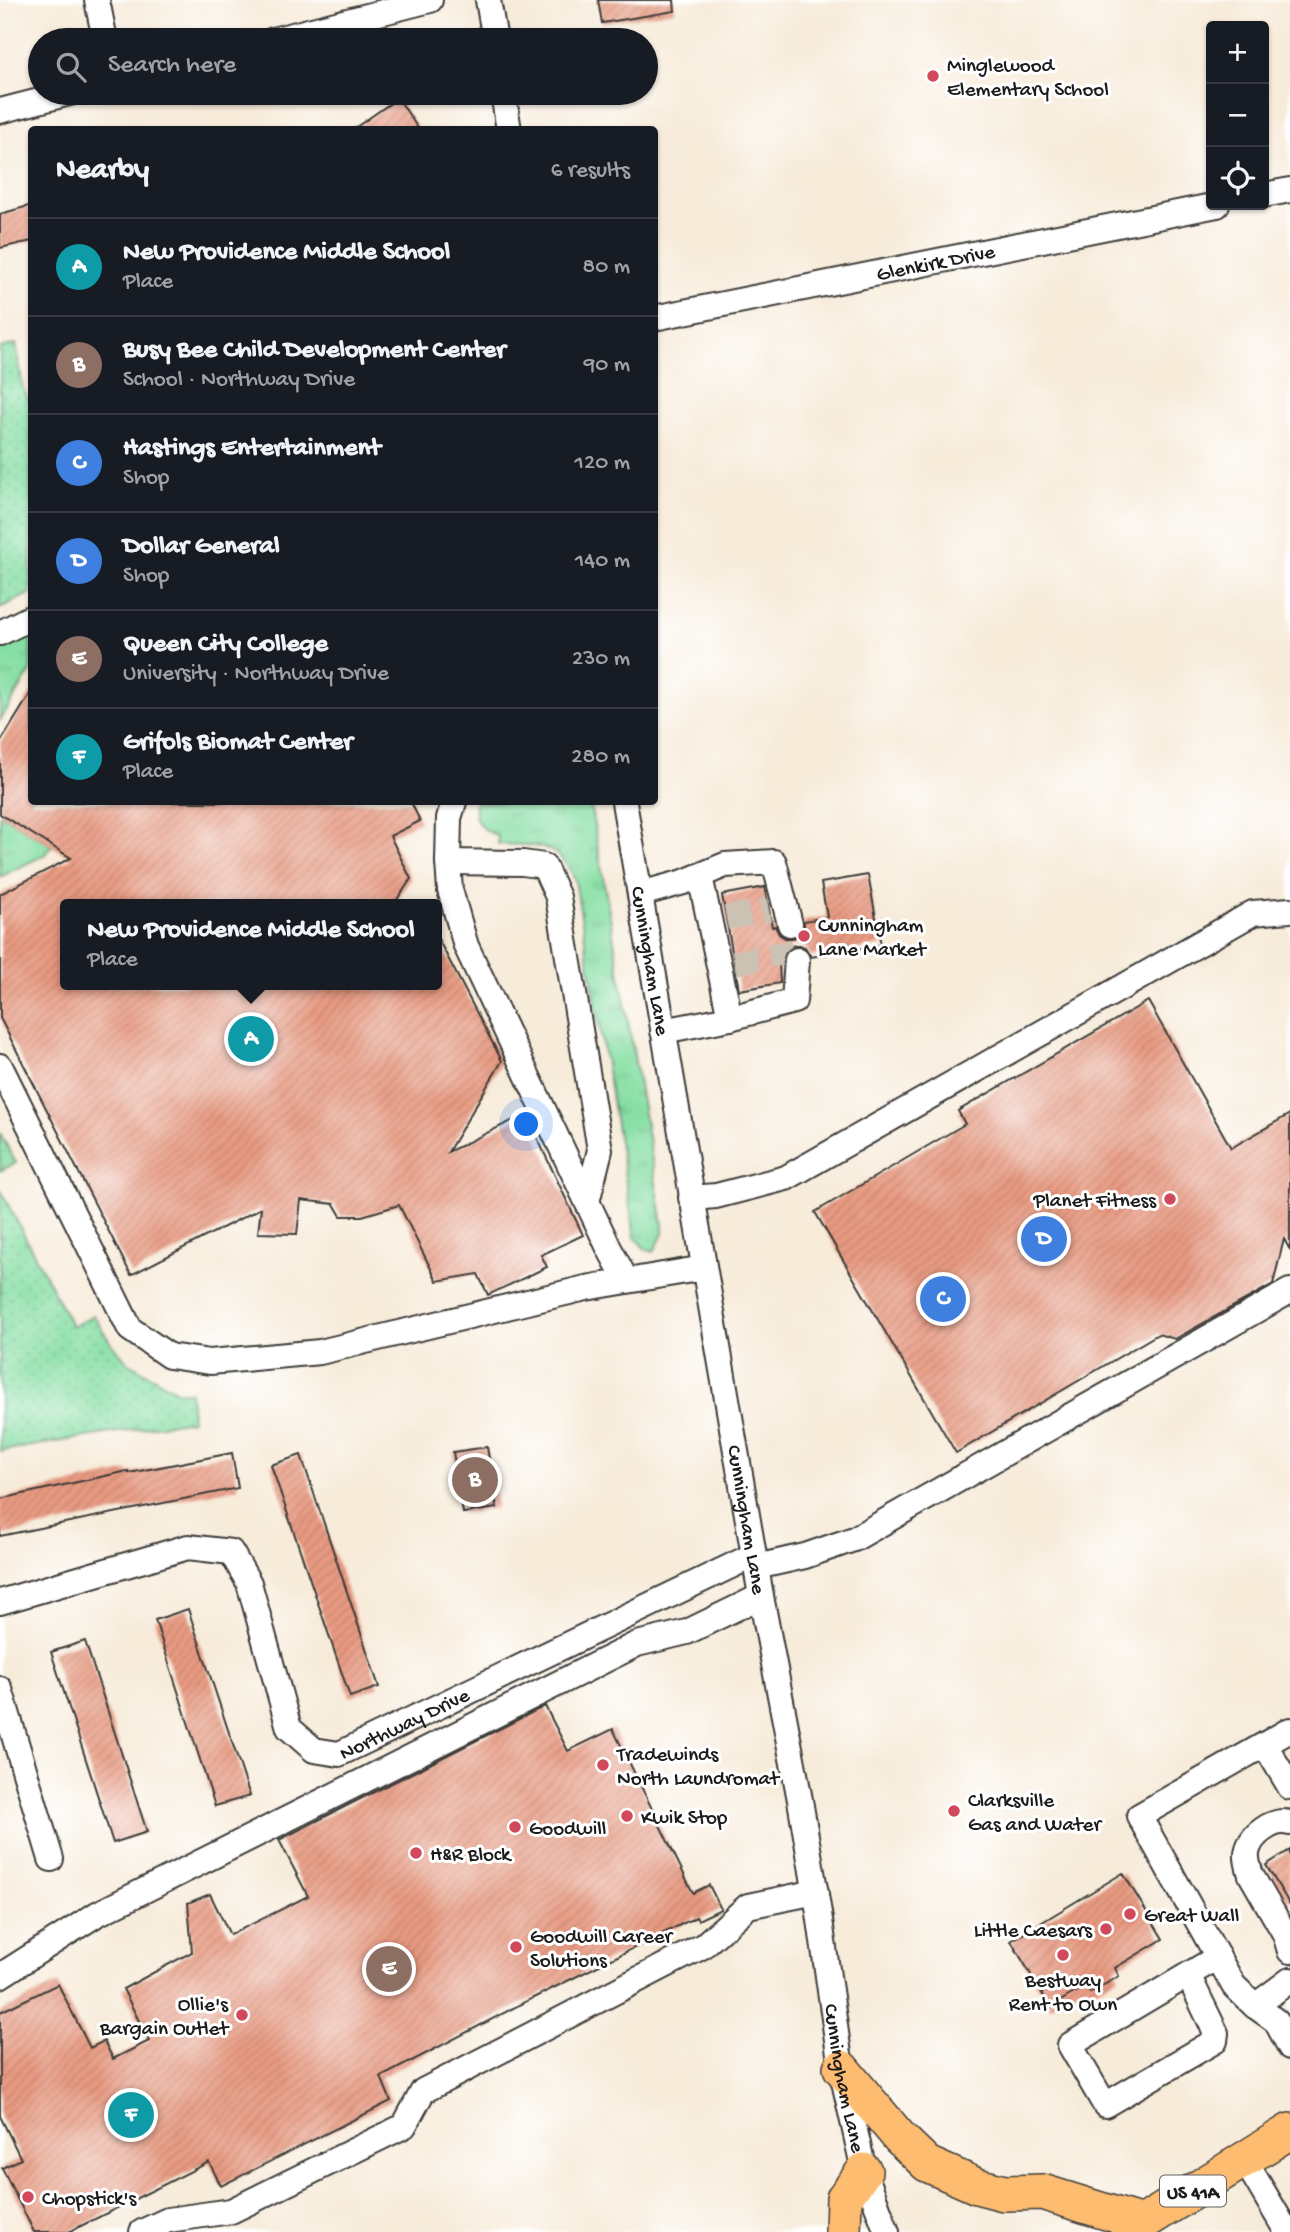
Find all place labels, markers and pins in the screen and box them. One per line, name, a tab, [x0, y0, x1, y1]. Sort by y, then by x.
place label: Minglewood Elementary School	[947, 55, 1109, 104]
marker: Minglewood Elementary School	[925, 68, 941, 84]
place label: Cunningham Lane Market	[818, 915, 928, 964]
marker: Cunningham Lane Market	[796, 928, 812, 944]
pin: A	[228, 1013, 274, 1065]
place label: Planet Fitness	[1033, 1190, 1157, 1215]
marker: Planet Fitness	[1162, 1191, 1178, 1207]
pin: D	[1021, 1213, 1067, 1265]
pin: C	[920, 1273, 966, 1325]
pin: B	[452, 1454, 498, 1506]
place label: Tradewinds North Laundromat	[616, 1744, 781, 1793]
marker: Tradewinds North Laundromat	[595, 1757, 611, 1773]
place label: Clarksville Gas and Water	[968, 1790, 1102, 1839]
marker: Clarksville Gas and Water	[946, 1803, 962, 1819]
place label: Kwik Stop	[641, 1807, 728, 1832]
marker: Kwik Stop	[619, 1808, 635, 1824]
place label: Goodwill	[529, 1818, 606, 1843]
marker: Goodwill	[507, 1819, 523, 1835]
place label: H&R Block	[430, 1844, 513, 1869]
marker: H&R Block	[408, 1845, 424, 1861]
place label: Great Wall	[1144, 1905, 1239, 1930]
marker: Great Wall	[1122, 1906, 1138, 1922]
place label: Little Caesars	[974, 1920, 1093, 1945]
marker: Little Caesars	[1098, 1921, 1114, 1937]
place label: Goodwill Career Solutions	[530, 1926, 674, 1975]
marker: Goodwill Career Solutions	[508, 1939, 524, 1955]
pin: E	[366, 1943, 412, 1995]
marker: Bestway Rent to Own	[1055, 1947, 1071, 1963]
place label: Bestway Rent to Own	[1009, 1970, 1117, 2019]
place label: Ollie's Bargain Outlet	[99, 1994, 230, 2043]
marker: Ollie's Bargain Outlet	[234, 2007, 250, 2023]
pin: F	[108, 2089, 154, 2141]
place label: Chopstick's	[42, 2188, 138, 2213]
marker: Chopstick's	[20, 2189, 36, 2205]

